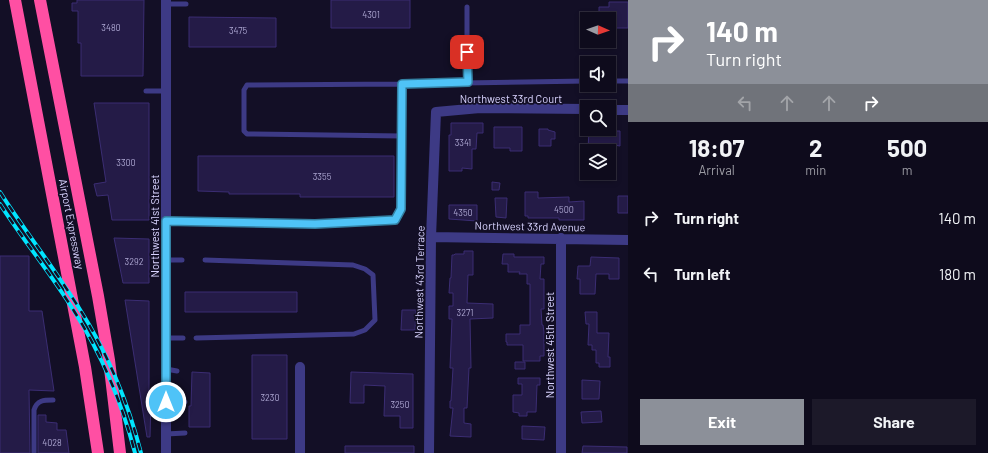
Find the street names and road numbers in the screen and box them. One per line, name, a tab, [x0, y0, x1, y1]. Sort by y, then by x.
street label: Northwest 33rd Court	[460, 92, 562, 105]
street label: Northwest 41st Street	[148, 175, 161, 277]
street label: Airport Expressway	[57, 178, 87, 270]
street label: Northwest 33rd Avenue	[474, 219, 586, 233]
street label: Northwest 43rd Terrace	[412, 225, 426, 339]
street label: Northwest 45th Street	[543, 292, 556, 398]

